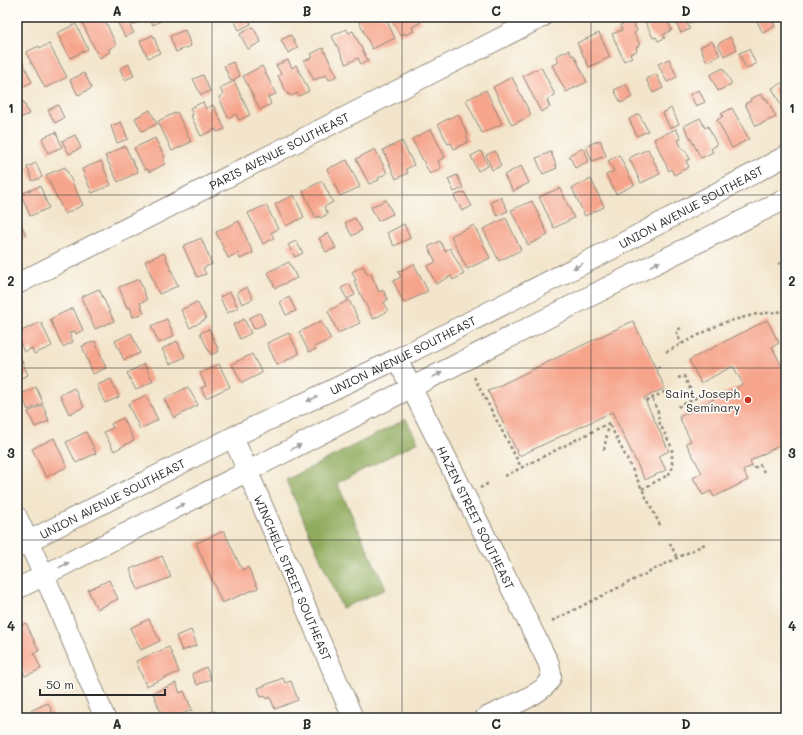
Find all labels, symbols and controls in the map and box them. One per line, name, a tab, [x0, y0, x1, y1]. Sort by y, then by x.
text: A	[112, 2, 122, 19]
text: B	[303, 2, 312, 19]
text: C	[491, 2, 501, 19]
text: D	[681, 2, 691, 19]
text: 1	[8, 99, 14, 116]
text: 1	[789, 99, 795, 116]
street label: PARIS AVENUE SOUTHEAST	[206, 108, 352, 193]
street label: UNION AVENUE SOUTHEAST	[616, 162, 766, 252]
one-way arrow	[649, 261, 660, 267]
one-way arrow	[573, 263, 584, 269]
text: 2	[7, 272, 15, 289]
text: 2	[788, 272, 796, 289]
street label: UNION AVENUE SOUTHEAST	[327, 312, 479, 398]
one-way arrow	[431, 372, 442, 378]
place label: Saint Joseph Seminary	[665, 385, 740, 415]
marker: Saint Joseph Seminary	[743, 395, 753, 405]
one-way arrow	[306, 396, 318, 402]
street label: HAZEN STREET SOUTHEAST	[434, 443, 519, 592]
text: 3	[7, 444, 15, 461]
one-way arrow	[290, 444, 302, 450]
text: 3	[788, 444, 796, 461]
street label: UNION AVENUE SOUTHEAST	[37, 455, 188, 542]
street label: WINCHELL STREET SOUTHEAST	[251, 492, 336, 663]
one-way arrow	[174, 503, 186, 509]
one-way arrow	[58, 562, 70, 568]
text: 4	[7, 617, 15, 634]
text: 4	[788, 617, 796, 634]
scale bar	[40, 671, 165, 697]
text: 50 m	[46, 676, 74, 692]
text: A	[112, 715, 122, 732]
text: B	[303, 715, 312, 732]
text: C	[491, 715, 501, 732]
text: D	[681, 715, 691, 732]

